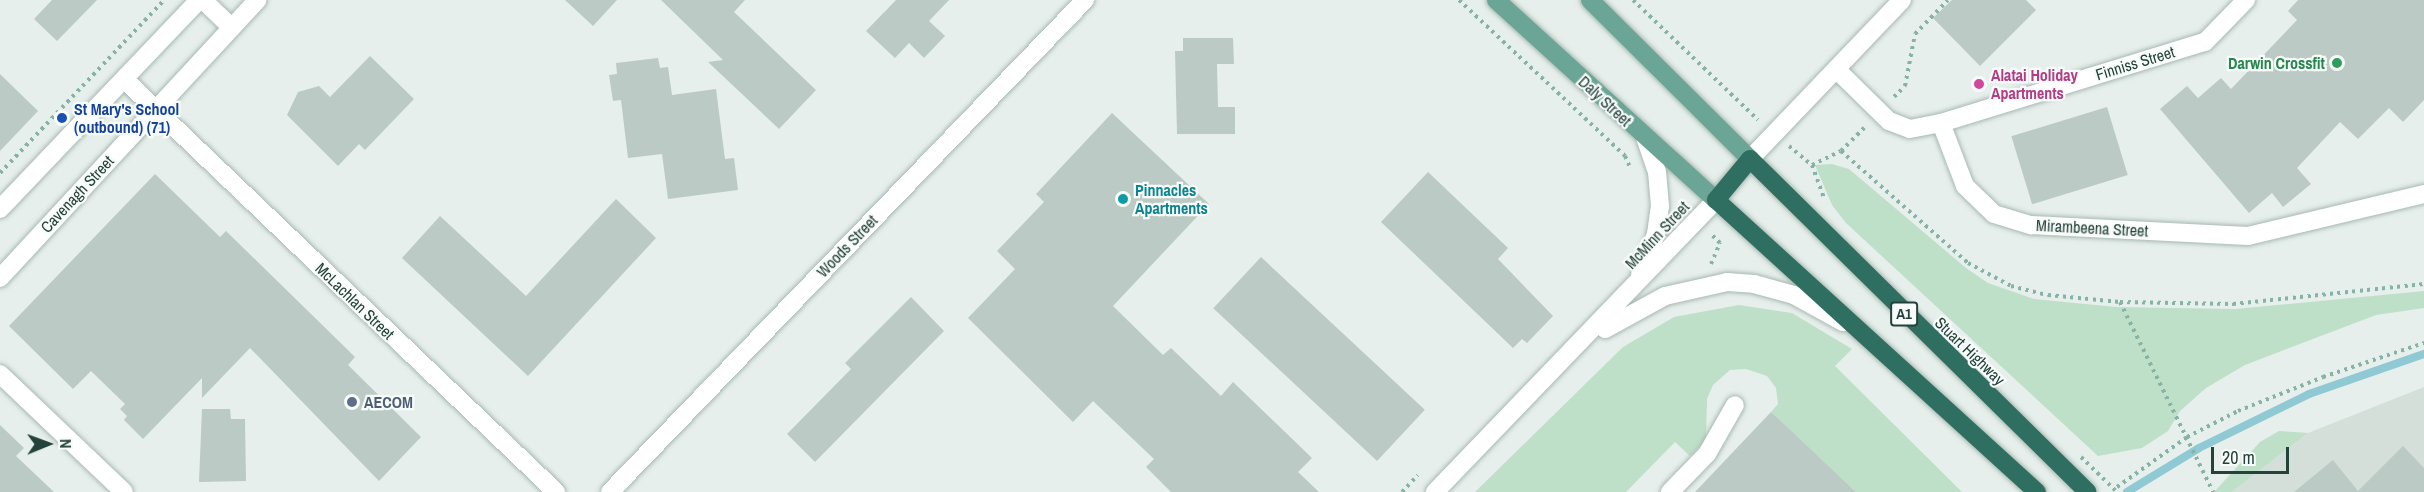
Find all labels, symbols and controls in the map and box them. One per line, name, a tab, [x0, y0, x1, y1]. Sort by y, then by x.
street label: Finniss Street	[2093, 42, 2177, 84]
place label: Darwin Crossfit	[2228, 53, 2325, 73]
marker: Darwin Crossfit	[2330, 56, 2344, 70]
place label: Alatai Holiday Apartments	[1991, 65, 2078, 103]
street label: Daly Street	[1575, 72, 1635, 130]
marker: Alatai Holiday Apartments	[1972, 77, 1986, 91]
place label: St Mary's School (outbound) (71)	[74, 99, 179, 137]
marker: St Mary's School (outbound) (71)	[55, 111, 69, 125]
street label: Cavenagh Street	[36, 151, 118, 237]
place label: Pinnacles Apartments	[1135, 180, 1208, 218]
marker: Pinnacles Apartments	[1116, 192, 1130, 206]
street label: McMinn Street	[1621, 197, 1693, 273]
street label: Woods Street	[813, 211, 881, 281]
street label: Mirambeena Street	[2035, 215, 2149, 241]
street label: McLachlan Street	[312, 259, 398, 343]
road number: A1	[1889, 302, 1919, 326]
street label: Stuart Highway	[1931, 313, 2009, 389]
place label: AECOM	[364, 392, 413, 412]
marker: AECOM	[345, 395, 359, 409]
north arrow	[18, 414, 78, 474]
scale bar	[2214, 435, 2292, 473]
text: N	[55, 439, 77, 449]
text: 20 m	[2222, 445, 2255, 470]

